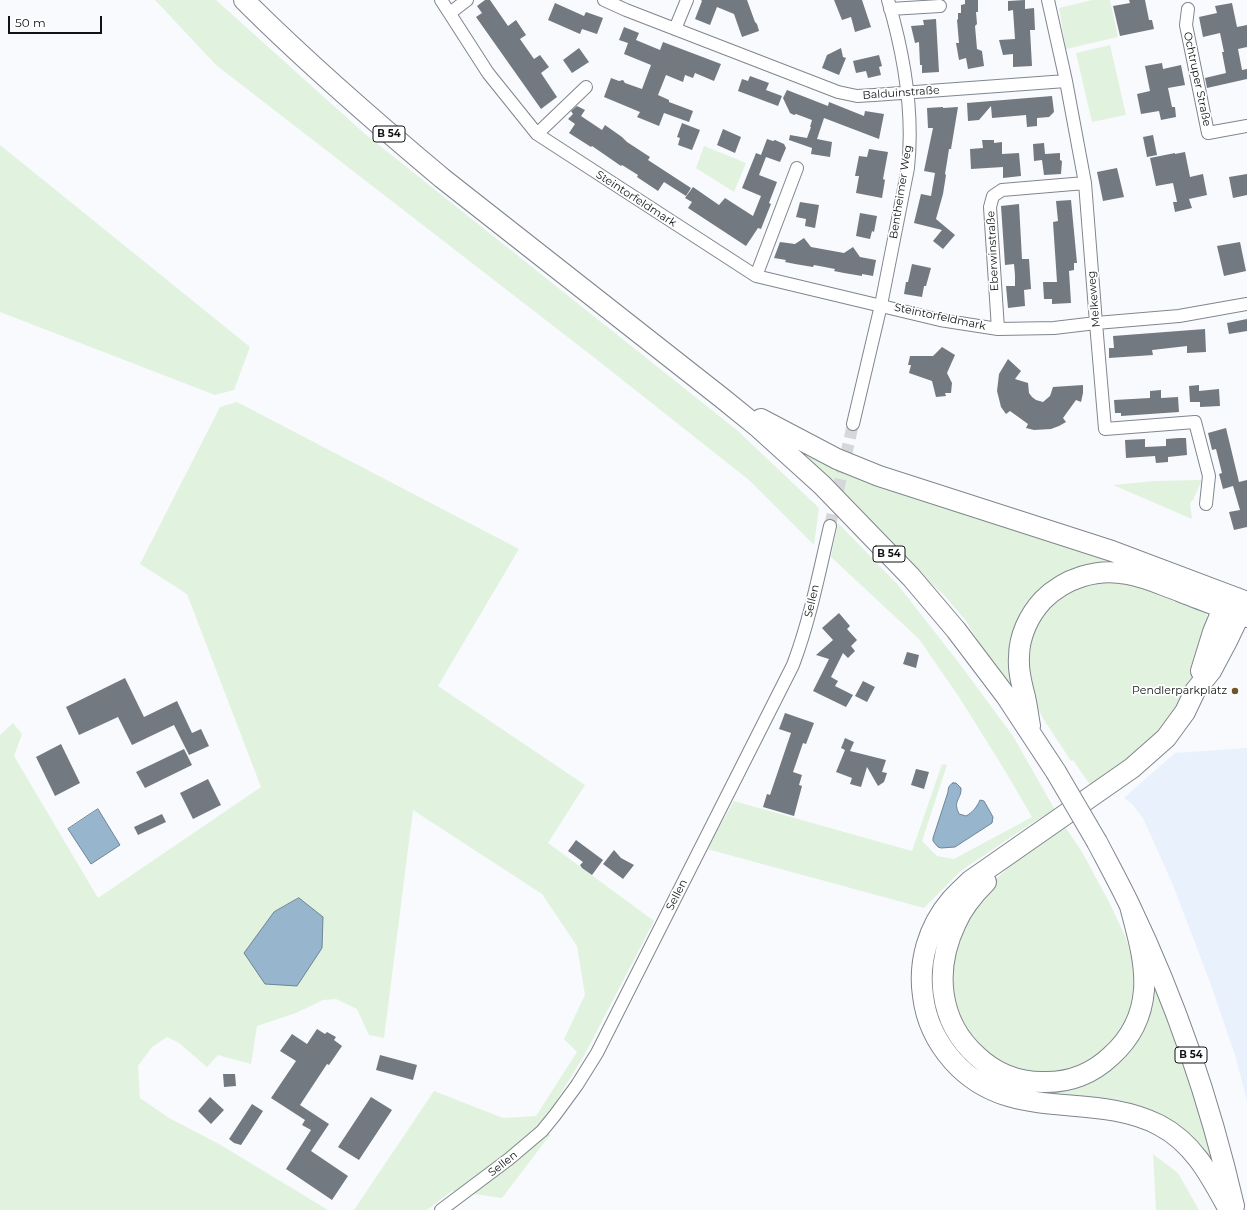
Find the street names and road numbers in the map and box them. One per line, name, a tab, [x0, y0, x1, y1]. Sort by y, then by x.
street label: Ochtruper Straße	[1181, 31, 1213, 127]
street label: Balduinstraße	[862, 84, 940, 102]
road number: B 54	[373, 126, 405, 142]
street label: Bentheimer Weg	[887, 144, 915, 240]
street label: Steintorfeldmark	[593, 168, 679, 230]
street label: Eberwinstraße	[984, 211, 1002, 291]
street label: Melkeweg	[1085, 270, 1103, 328]
street label: Steintorfeldmark	[893, 301, 987, 333]
road number: B 54	[873, 546, 905, 562]
street label: Sellen	[802, 583, 822, 619]
street label: Sellen	[664, 877, 690, 913]
road number: B 54	[1175, 1047, 1207, 1063]
street label: Sellen	[486, 1149, 520, 1179]

